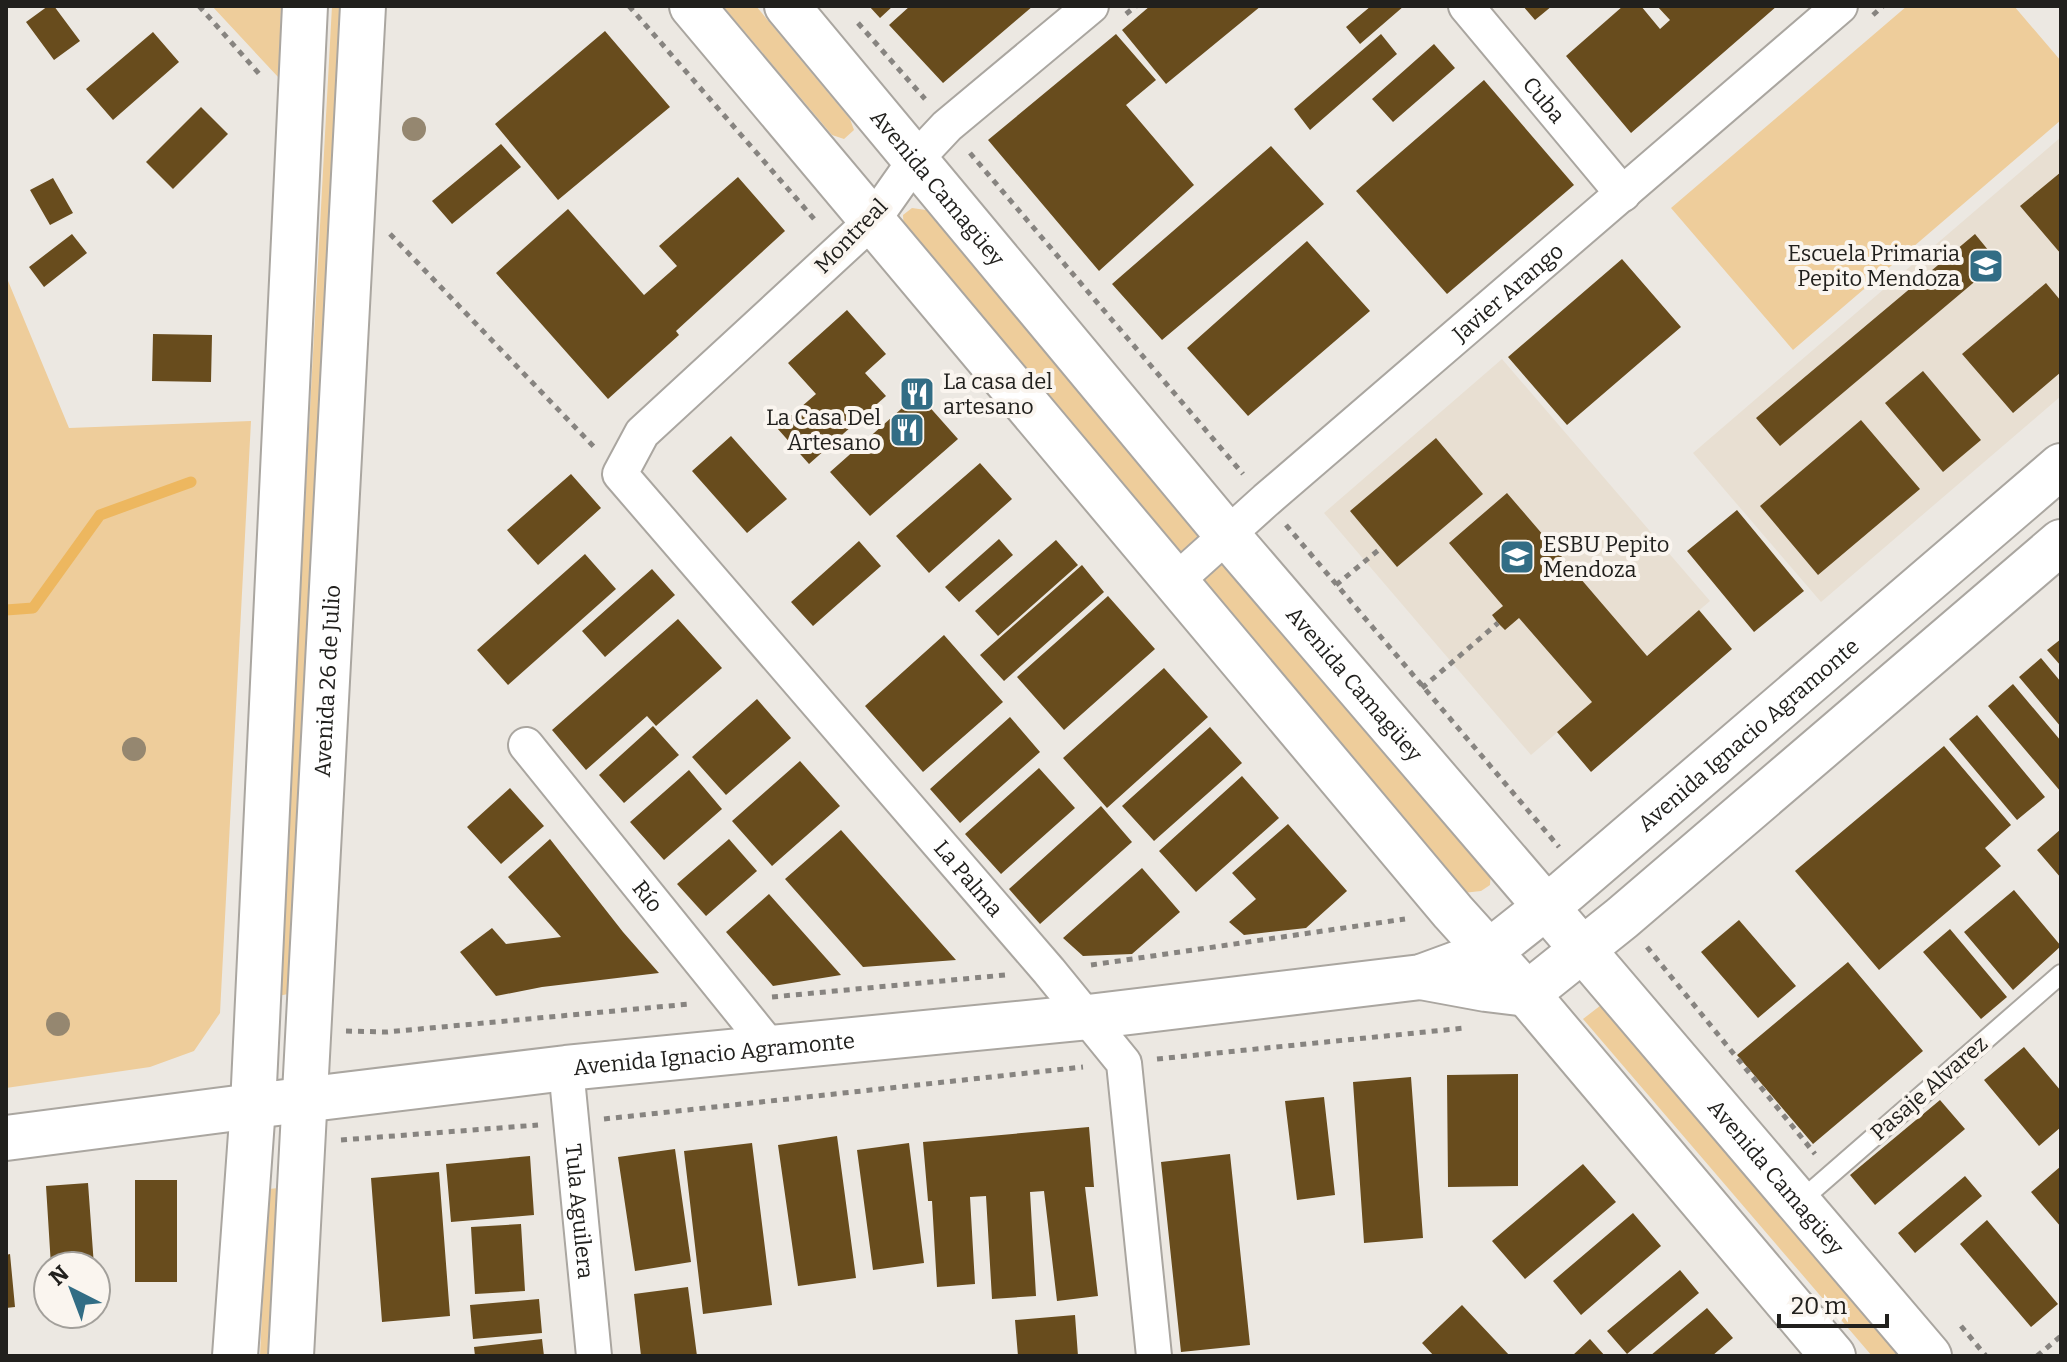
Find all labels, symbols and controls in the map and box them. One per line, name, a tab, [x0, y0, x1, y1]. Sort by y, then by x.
street label: Cuba	[1517, 71, 1571, 128]
street label: Avenida Camagüey	[865, 104, 1011, 271]
street label: Montreal	[809, 193, 893, 279]
street label: Javier Arango	[1446, 237, 1569, 348]
place label: Escuela Primaria Pepito Mendoza	[1788, 240, 1960, 292]
school or university icon: Escuela Primaria Pepito Mendoza	[1967, 247, 2005, 285]
place label: La casa del artesano	[943, 368, 1053, 420]
restaurant icon: La casa del artesano	[898, 375, 936, 413]
place label: La Casa Del Artesano	[766, 404, 881, 456]
restaurant icon: La Casa Del Artesano	[888, 411, 926, 449]
place label: ESBU Pepito Mendoza	[1543, 531, 1669, 583]
school or university icon: ESBU Pepito Mendoza	[1498, 538, 1536, 576]
street label: Avenida 26 de Julio	[308, 584, 346, 778]
street label: Avenida Camagüey	[1281, 601, 1429, 767]
street label: Avenida Ignacio Agramonte	[1632, 632, 1864, 837]
street label: La Palma	[928, 834, 1009, 922]
street label: Río	[627, 874, 669, 917]
street label: Avenida Ignacio Agramonte	[572, 1026, 856, 1081]
street label: Pasaje Alvarez	[1865, 1030, 1993, 1146]
street label: Avenida Camagüey	[1703, 1094, 1850, 1260]
street label: Tula Aguilera	[560, 1143, 600, 1280]
north arrow	[32, 1250, 112, 1330]
text: N	[44, 1260, 74, 1291]
scale bar	[1779, 1278, 1887, 1328]
text: 20 m	[1791, 1292, 1847, 1320]

